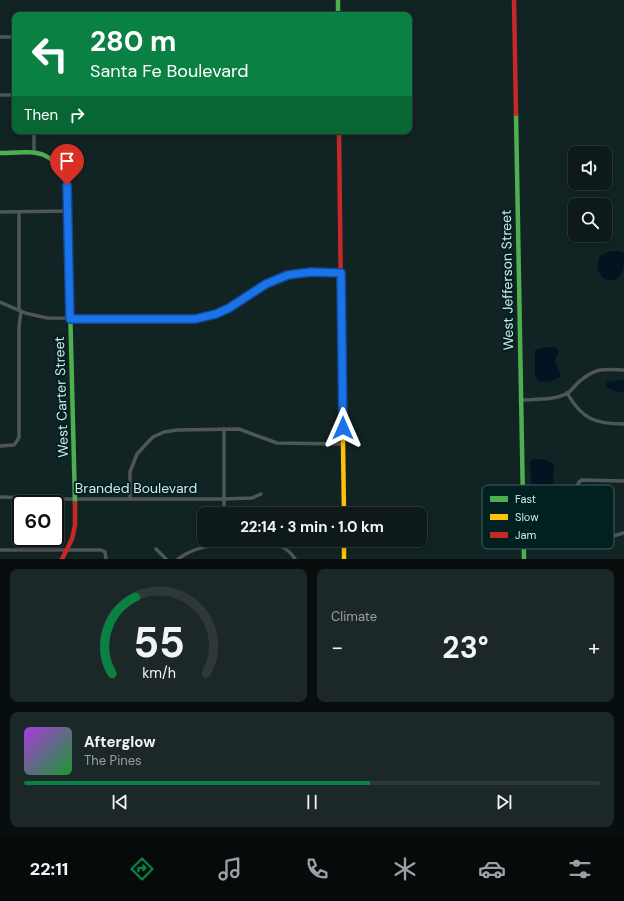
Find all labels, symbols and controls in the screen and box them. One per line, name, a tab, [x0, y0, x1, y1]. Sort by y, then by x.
text: 280 m	[90, 23, 176, 60]
icon: left	[24, 28, 76, 80]
text: Santa Fe Boulevard	[90, 59, 249, 83]
icon: right	[66, 104, 88, 126]
text: Then	[24, 105, 58, 125]
pin	[50, 144, 84, 185]
map controls	[568, 146, 612, 242]
button: sound	[568, 146, 612, 190]
icon: arrive	[56, 150, 78, 172]
button: search	[568, 198, 612, 242]
street label: West Jefferson Street	[497, 209, 517, 351]
street label: West Carter Street	[50, 336, 72, 458]
position arrow	[322, 407, 364, 449]
street label: Branded Boulevard	[75, 479, 197, 497]
legend	[482, 485, 614, 549]
text: Fast	[515, 492, 536, 506]
speed limit sign: 60	[12, 495, 64, 547]
text: Slow	[515, 510, 539, 524]
text: 22:14 · 3 min · 1.0 km	[240, 517, 384, 537]
text: Jam	[515, 528, 536, 542]
text: Climate	[331, 608, 377, 625]
text: 55	[133, 615, 184, 669]
text: 23°	[442, 628, 489, 667]
text: −	[331, 633, 343, 662]
text: +	[588, 633, 600, 662]
text: km/h	[142, 663, 175, 681]
text: Afterglow	[84, 732, 156, 752]
text: The Pines	[84, 752, 142, 769]
icon: previous	[109, 791, 131, 813]
icon: pause	[301, 791, 323, 813]
icon: next	[493, 791, 515, 813]
icon: directions	[128, 855, 156, 883]
icon: music	[216, 855, 244, 883]
icon: phone	[303, 855, 331, 883]
icon: climate	[391, 855, 419, 883]
icon: car	[478, 855, 506, 883]
icon: filters	[566, 855, 594, 883]
text: 22:11	[30, 857, 68, 881]

